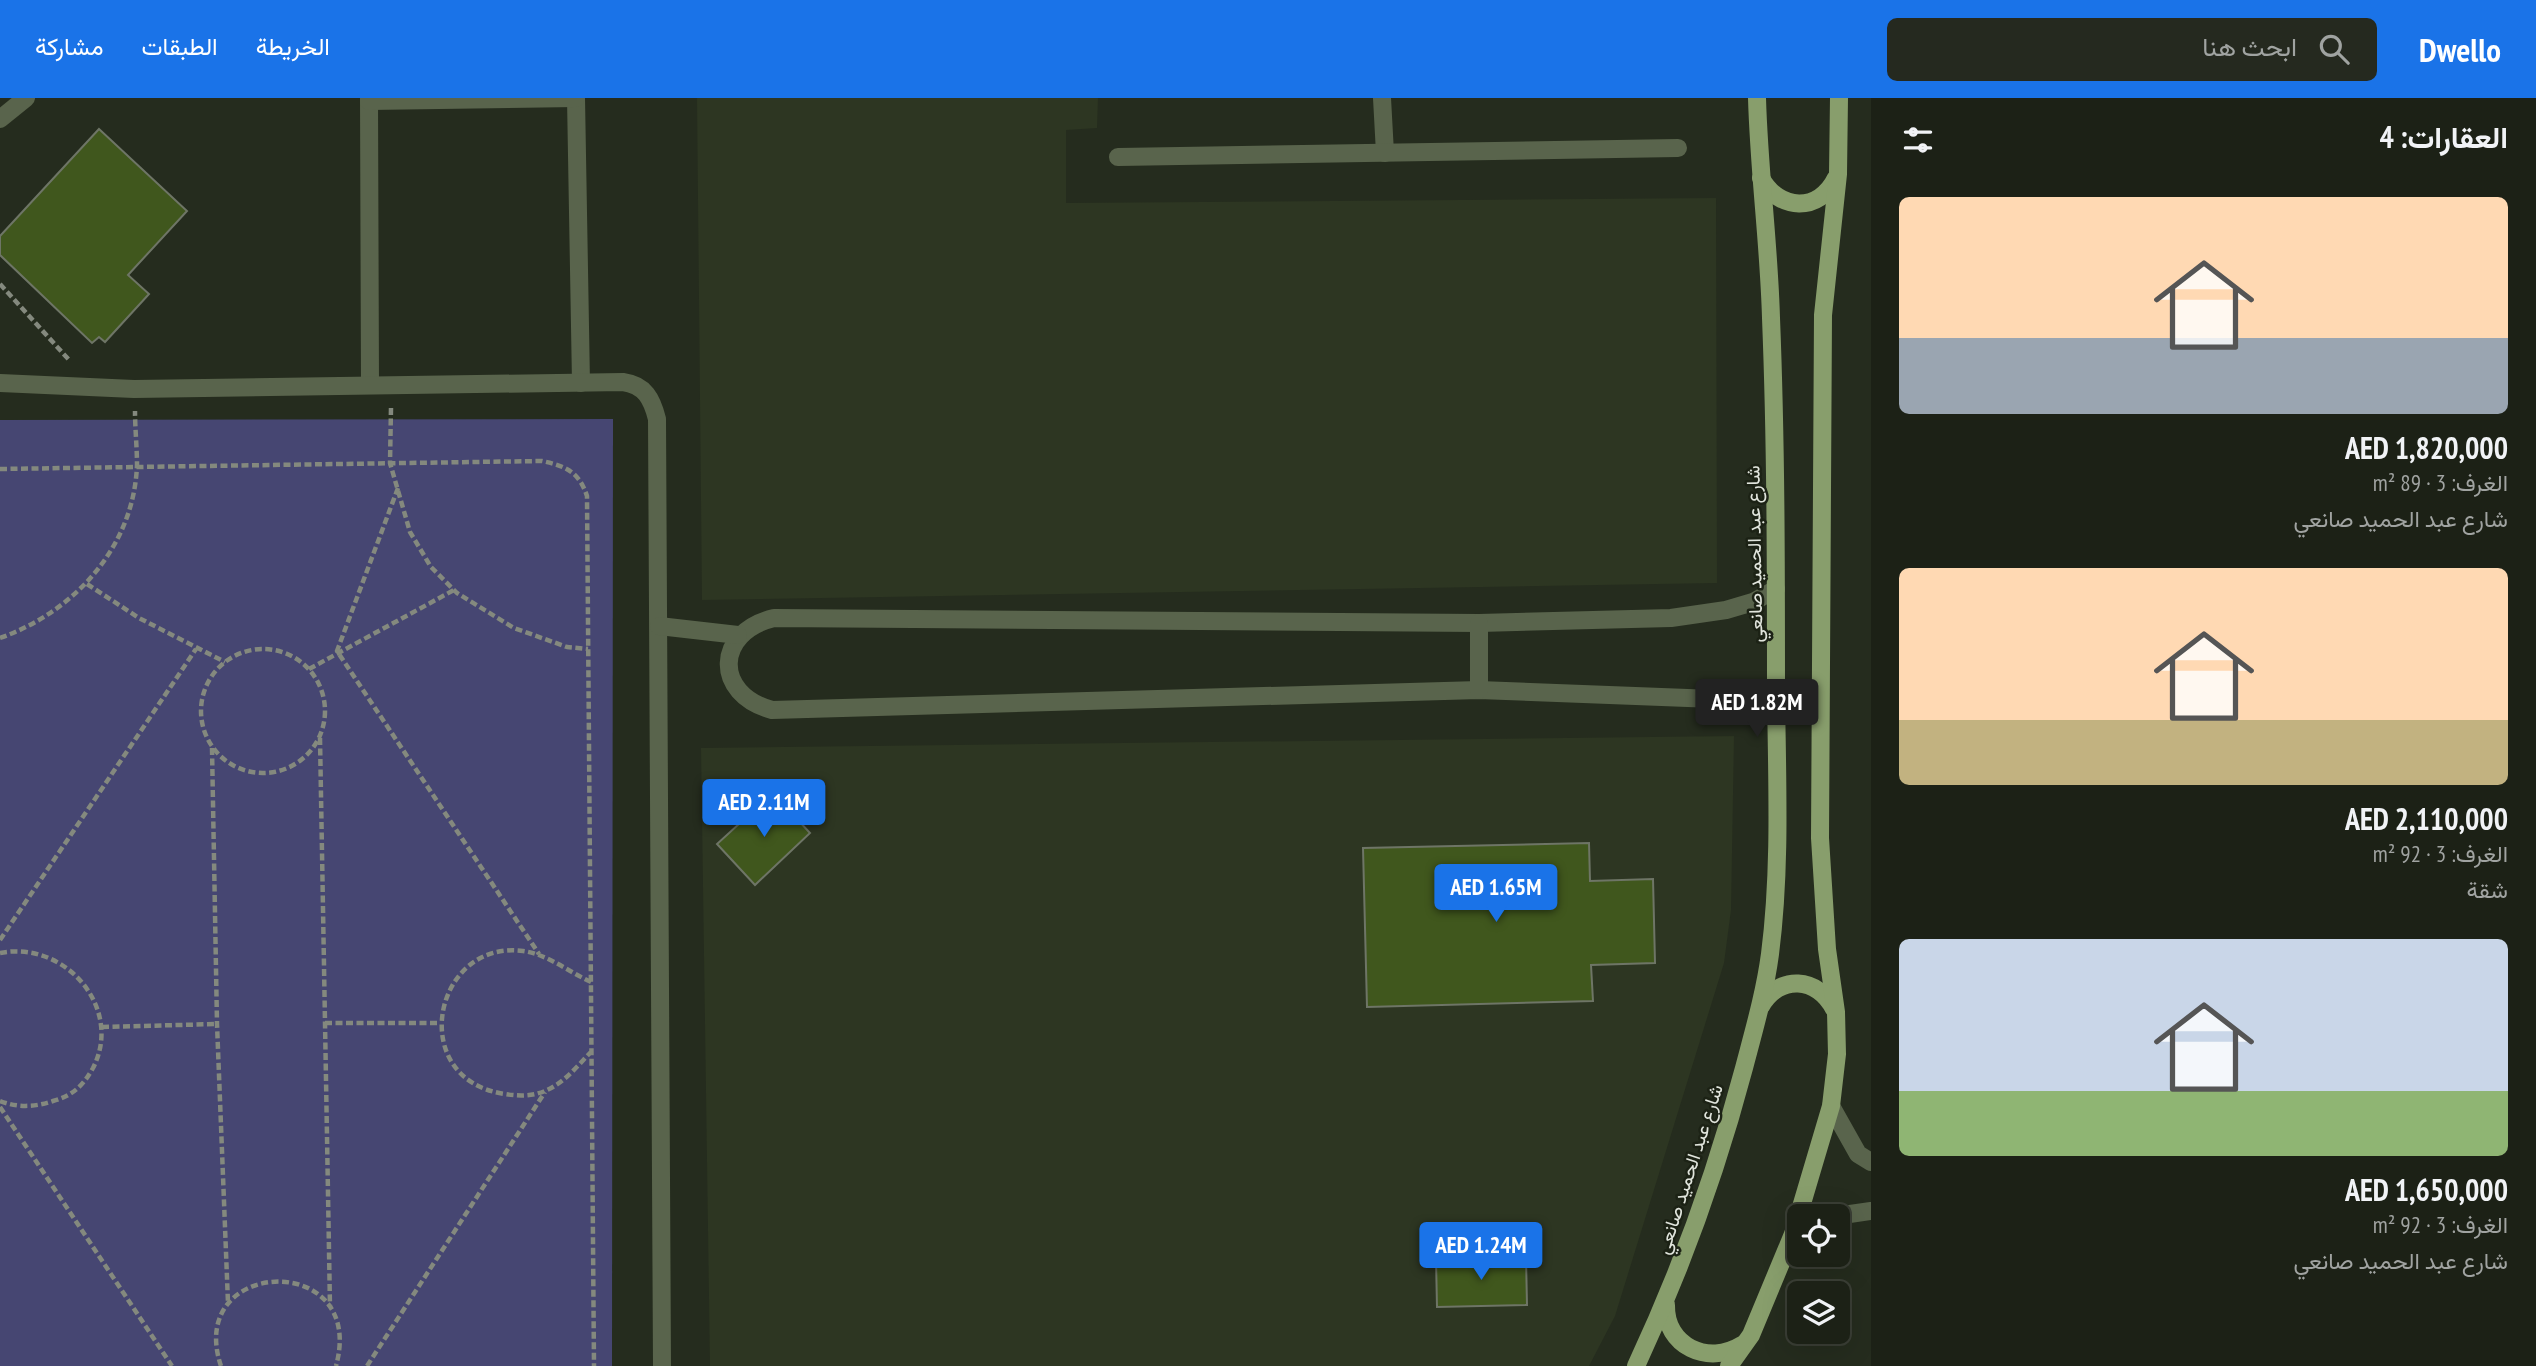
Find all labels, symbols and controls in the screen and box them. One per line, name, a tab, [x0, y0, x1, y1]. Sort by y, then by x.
search box	[1887, 18, 2377, 81]
text: Dwello	[2419, 28, 2501, 71]
text: ابحث هنا	[2202, 30, 2297, 63]
icon: search	[2315, 30, 2353, 68]
text: مشاركة	[35, 31, 103, 62]
text: الطبقات	[141, 31, 218, 62]
text: الخريطة	[256, 31, 330, 62]
text: العقارات: 4	[2379, 117, 2508, 156]
icon: filters	[1899, 121, 1937, 159]
icon: home	[2141, 242, 2267, 368]
text: AED 1,820,000	[2345, 428, 2508, 467]
street label: شارع عبد الحميد صانعي	[1740, 465, 1772, 643]
text: الغرف: 3 · 89 m²	[2373, 468, 2508, 497]
text: شارع عبد الحميد صانعي	[2294, 504, 2508, 533]
icon: home	[2141, 613, 2267, 739]
pin: AED 1.82M	[1677, 680, 1837, 739]
text: AED 1.82M	[1711, 687, 1803, 716]
pin: AED 2.11M	[684, 780, 844, 839]
text: AED 2.11M	[718, 787, 810, 816]
text: AED 2,110,000	[2345, 799, 2508, 838]
text: الغرف: 3 · 92 m²	[2373, 839, 2508, 868]
pin: AED 1.65M	[1416, 864, 1576, 924]
text: AED 1.65M	[1450, 872, 1542, 901]
text: شقة	[2466, 875, 2508, 904]
icon: home	[2141, 984, 2267, 1110]
street label: شارع عبد الحميد صانعي	[1650, 1081, 1732, 1258]
text: AED 1,650,000	[2345, 1170, 2508, 1209]
map controls	[1787, 1204, 1850, 1344]
button: locate	[1787, 1204, 1850, 1267]
text: الغرف: 3 · 92 m²	[2373, 1210, 2508, 1239]
pin: AED 1.24M	[1401, 1222, 1561, 1282]
text: AED 1.24M	[1435, 1230, 1527, 1259]
text: شارع عبد الحميد صانعي	[2294, 1246, 2508, 1275]
button: layers	[1787, 1281, 1850, 1344]

